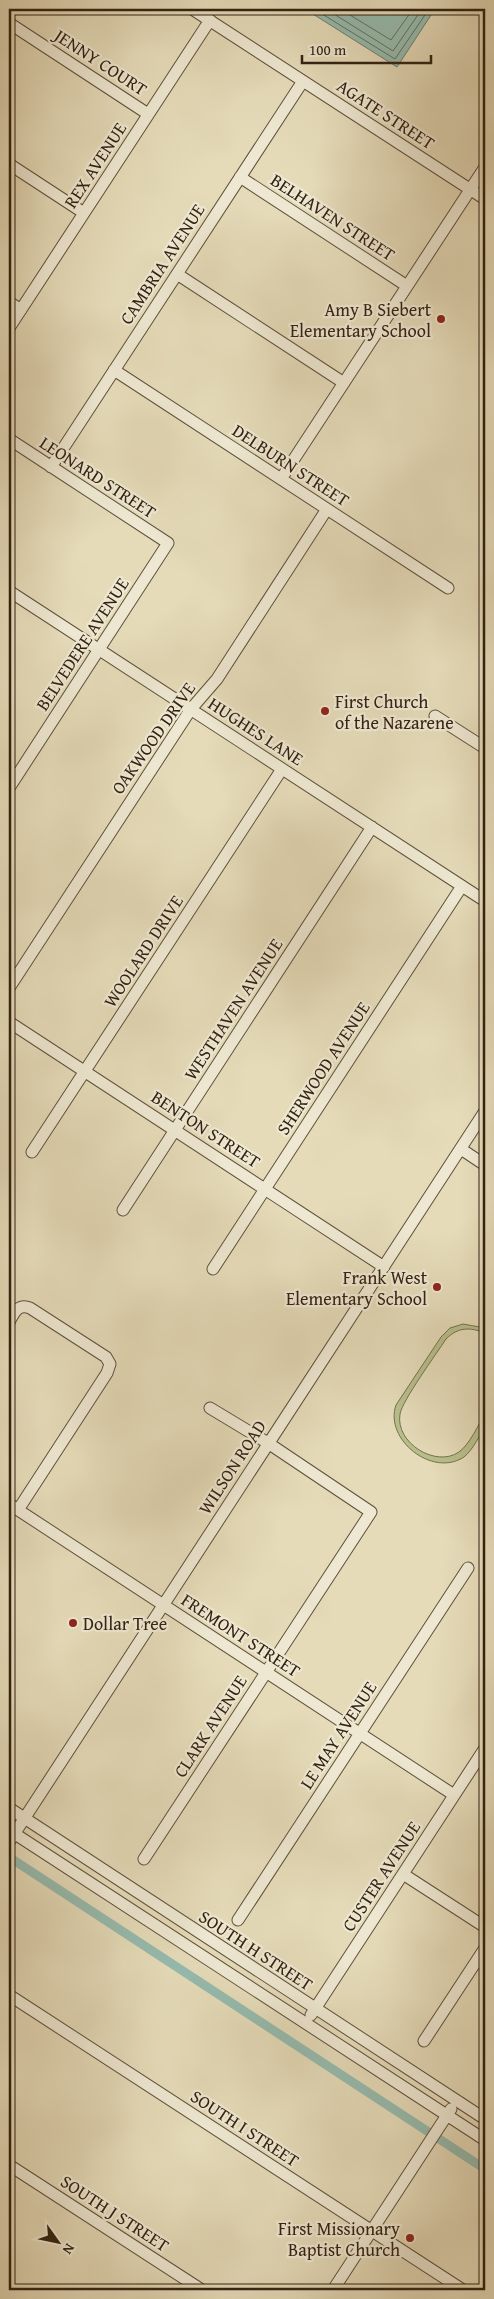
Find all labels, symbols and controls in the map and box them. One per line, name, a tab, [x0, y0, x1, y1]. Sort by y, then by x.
street label: JENNY COURT	[48, 21, 153, 102]
scale bar	[302, 32, 430, 64]
text: 100 m	[309, 39, 347, 60]
street label: AGATE STREET	[332, 72, 440, 156]
street label: REX AVENUE	[57, 117, 133, 213]
street label: BELHAVEN STREET	[265, 167, 401, 267]
street label: CAMBRIA AVENUE	[113, 198, 211, 330]
place label: Amy B Siebert Elementary School	[290, 296, 432, 344]
marker: Amy B Siebert Elementary School	[435, 313, 447, 325]
street label: DELBURN STREET	[227, 417, 355, 513]
street label: LEONARD STREET	[34, 429, 162, 525]
street label: BELVEDERE AVENUE	[29, 572, 135, 716]
street label: OAKWOOD DRIVE	[104, 676, 202, 800]
place label: First Church of the Nazarene	[335, 688, 454, 736]
street label: HUGHES LANE	[203, 690, 309, 772]
marker: First Church of the Nazarene	[319, 705, 331, 717]
street label: WOOLARD DRIVE	[96, 889, 190, 1013]
street label: WESTHAVEN AVENUE	[177, 933, 289, 1085]
street label: SHERWOOD AVENUE	[270, 996, 376, 1140]
street label: BENTON STREET	[146, 1084, 266, 1174]
place label: Frank West Elementary School	[286, 1264, 428, 1312]
marker: Frank West Elementary School	[431, 1281, 443, 1293]
street label: WILSON ROAD	[191, 1414, 273, 1520]
street label: FREMONT STREET	[176, 1586, 306, 1684]
place label: Dollar Tree	[83, 1610, 167, 1637]
marker: Dollar Tree	[67, 1617, 79, 1629]
street label: CLARK AVENUE	[167, 1669, 253, 1783]
street label: LE MAY AVENUE	[293, 1676, 383, 1794]
street label: CUSTER AVENUE	[335, 1815, 427, 1937]
street label: SOUTH H STREET	[194, 1903, 318, 1997]
street label: SOUTH I STREET	[185, 2083, 305, 2173]
street label: SOUTH J STREET	[55, 2168, 175, 2258]
place label: First Missionary Baptist Church	[278, 2215, 400, 2263]
north arrow	[32, 2216, 82, 2266]
marker: First Missionary Baptist Church	[404, 2232, 416, 2244]
text: N	[58, 2240, 80, 2259]

